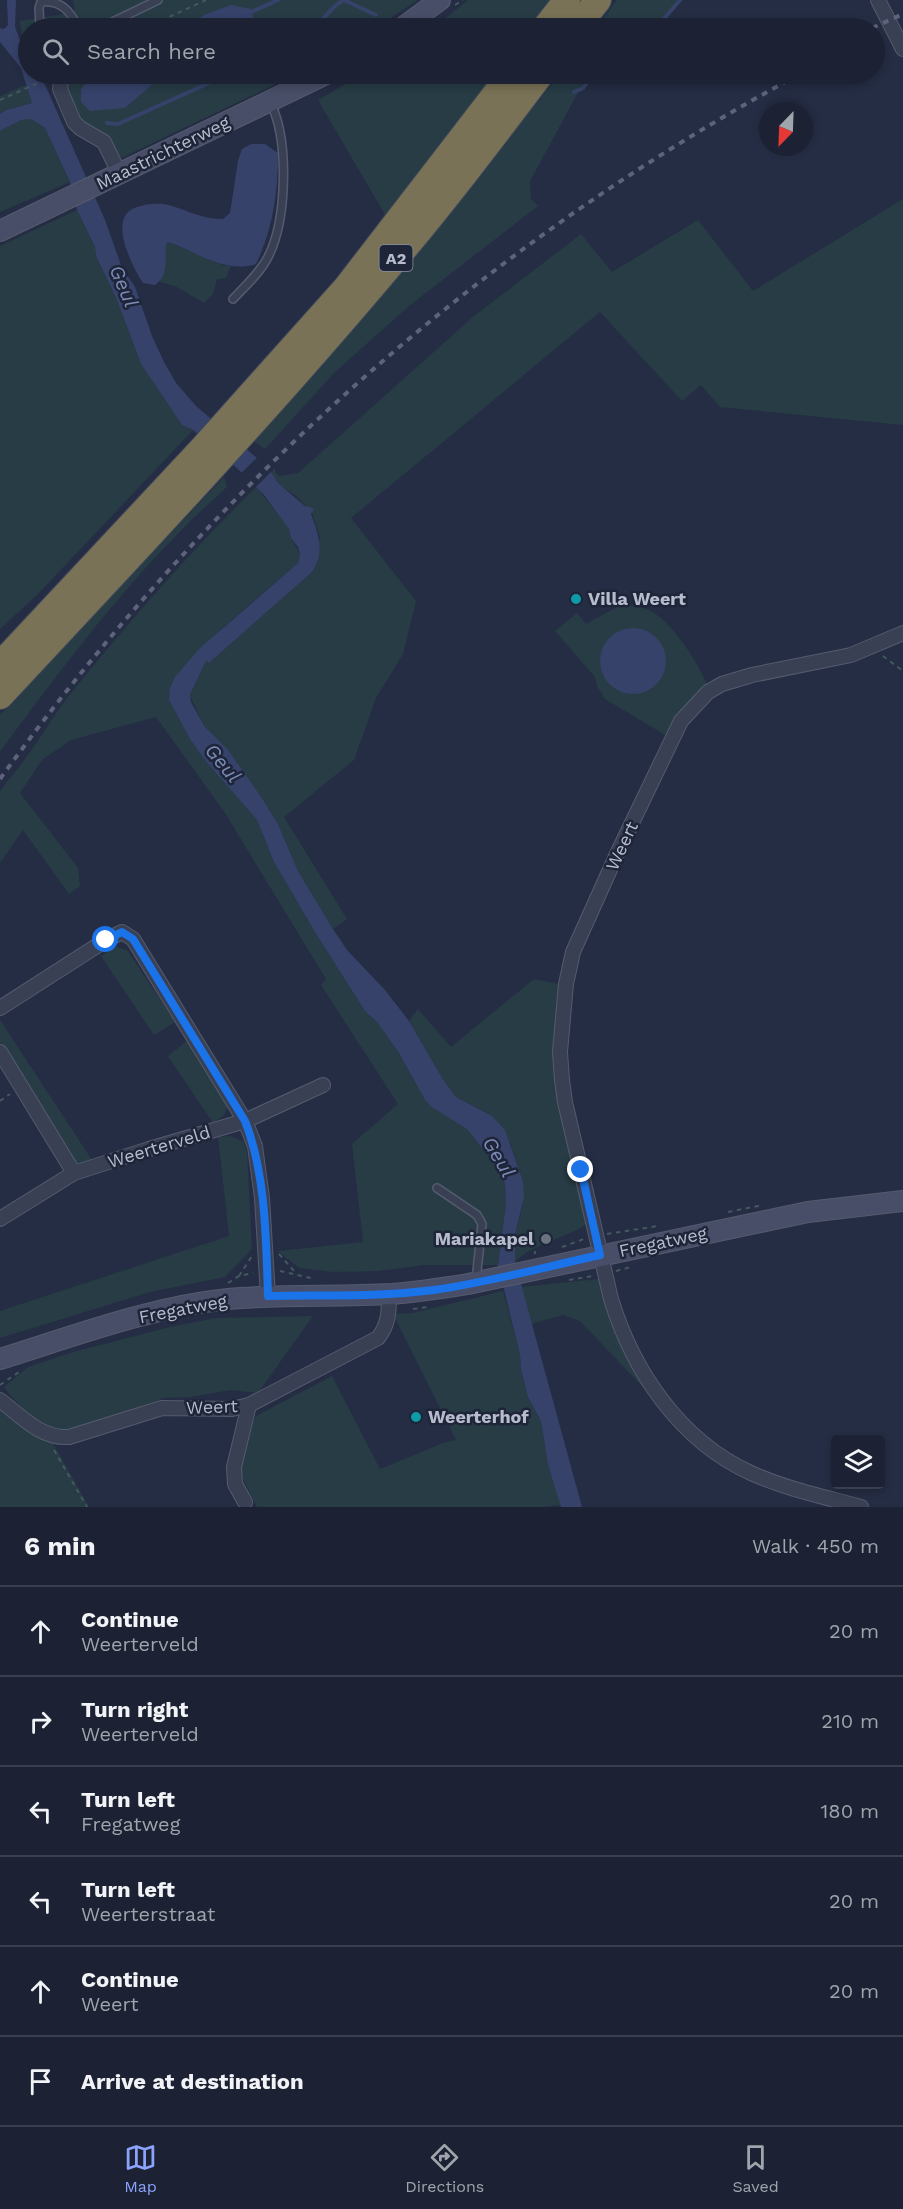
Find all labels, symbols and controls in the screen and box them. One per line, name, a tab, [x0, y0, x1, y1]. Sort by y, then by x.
search box	[18, 18, 885, 84]
icon: search	[39, 35, 72, 68]
text: Search here	[87, 39, 216, 64]
north arrow	[759, 102, 813, 156]
street label: Maastrichterweg	[93, 111, 233, 194]
road number: A2	[380, 245, 412, 271]
water label: Geul	[104, 261, 144, 311]
place label: Villa Weert	[588, 588, 686, 609]
marker: Villa Weert	[569, 592, 583, 606]
water label: Geul	[200, 739, 246, 787]
street label: Weert	[601, 817, 642, 874]
route start	[92, 926, 118, 952]
street label: Weerterveld	[105, 1121, 213, 1172]
water label: Geul	[477, 1132, 521, 1182]
route end	[567, 1156, 593, 1182]
street label: Fregatweg	[617, 1222, 709, 1261]
place label: Mariakapel	[435, 1228, 534, 1249]
marker: Mariakapel	[539, 1232, 553, 1246]
street label: Fregatweg	[137, 1290, 229, 1327]
street label: Weert	[186, 1395, 239, 1418]
place label: Weerterhof	[428, 1406, 529, 1427]
marker: Weerterhof	[409, 1410, 423, 1424]
map controls	[831, 1435, 885, 1489]
button: layers	[831, 1435, 885, 1489]
text: 6 min	[24, 1531, 96, 1561]
text: Walk · 450 m	[752, 1534, 879, 1558]
text: Continue	[81, 1607, 179, 1632]
icon: ahead	[24, 1615, 57, 1648]
text: 20 m	[829, 1619, 879, 1643]
text: Weerterveld	[81, 1632, 199, 1656]
text: Turn right	[81, 1697, 188, 1722]
icon: right	[24, 1705, 57, 1738]
text: 210 m	[821, 1709, 879, 1733]
text: Weerterveld	[81, 1722, 199, 1746]
text: Turn left	[81, 1787, 175, 1812]
icon: left	[24, 1795, 57, 1828]
text: 180 m	[821, 1799, 879, 1823]
text: Fregatweg	[81, 1812, 180, 1836]
text: Turn left	[81, 1877, 175, 1902]
icon: left	[24, 1885, 57, 1918]
text: 20 m	[829, 1889, 879, 1913]
text: Weerterstraat	[81, 1902, 215, 1926]
text: Continue	[81, 1967, 179, 1992]
icon: ahead	[24, 1975, 57, 2008]
text: 20 m	[829, 1979, 879, 2003]
text: Weert	[81, 1992, 139, 2016]
icon: arrive	[24, 2065, 57, 2098]
text: Arrive at destination	[81, 2069, 304, 2094]
tab: Map	[124, 2141, 157, 2196]
tab: Directions	[405, 2141, 484, 2196]
tab: Saved	[732, 2141, 779, 2196]

